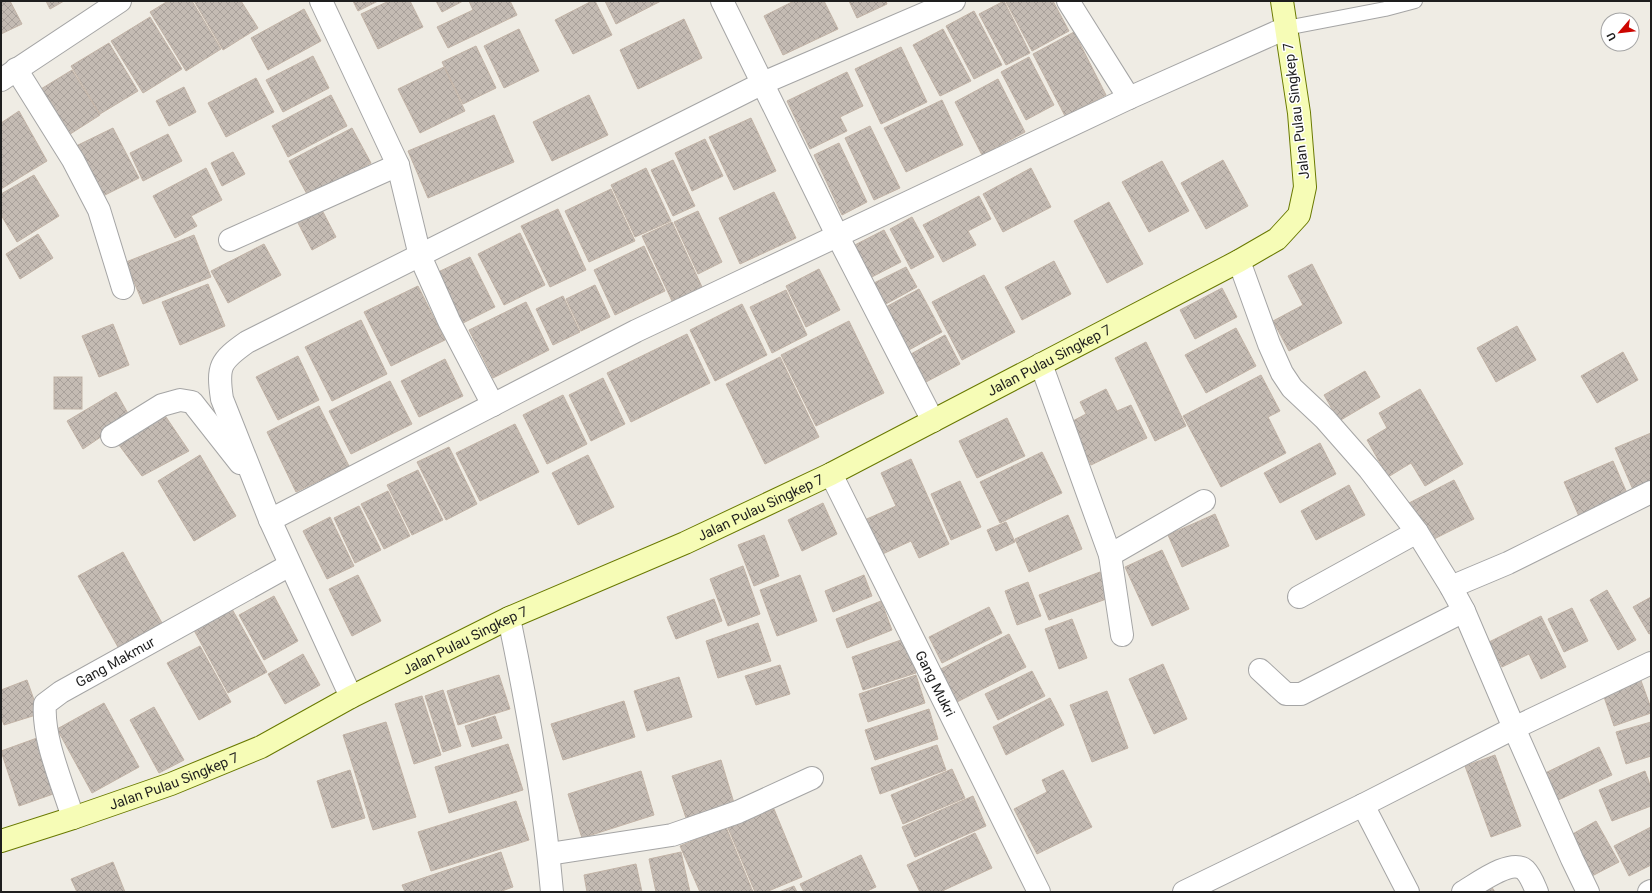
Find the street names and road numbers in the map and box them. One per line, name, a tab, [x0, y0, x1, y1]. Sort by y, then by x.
street label: Jalan Pulau Singkep 7	[1280, 42, 1312, 180]
street label: Jalan Pulau Singkep 7	[984, 321, 1114, 399]
street label: Jalan Pulau Singkep 7	[695, 471, 826, 544]
street label: Jalan Pulau Singkep 7	[400, 603, 530, 678]
street label: Gang Makmur	[73, 634, 158, 690]
street label: Gang Mukri	[912, 648, 958, 719]
street label: Jalan Pulau Singkep 7	[107, 749, 241, 813]

